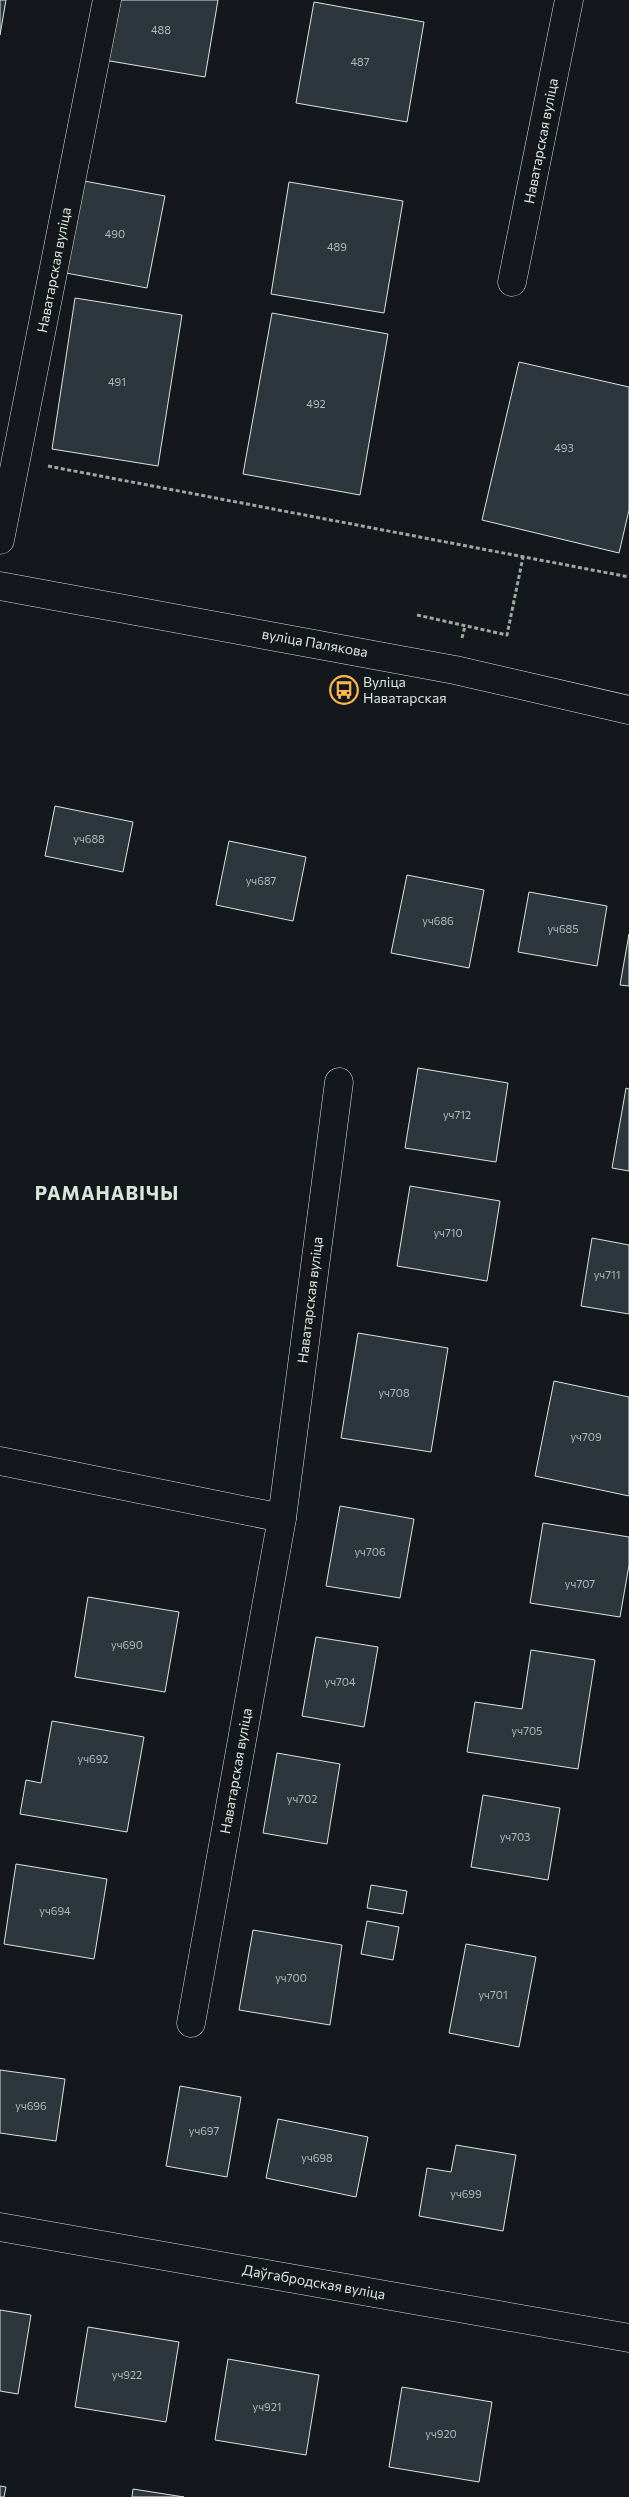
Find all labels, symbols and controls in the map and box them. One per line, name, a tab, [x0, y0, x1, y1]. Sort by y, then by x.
house number: 488	[151, 23, 171, 36]
house number: 487	[350, 55, 370, 68]
street label: Наватарская вуліца	[520, 77, 561, 205]
street label: Наватарская вуліца	[33, 206, 74, 334]
house number: 490	[105, 227, 125, 240]
house number: 489	[327, 240, 347, 253]
house number: 491	[108, 375, 126, 388]
house number: 492	[306, 397, 326, 410]
house number: 493	[554, 441, 574, 454]
street label: вуліца Палякова	[261, 625, 369, 660]
place label: Вуліца Наватарская	[363, 673, 447, 706]
bus stop icon: Вуліца Наватарская	[329, 675, 359, 705]
house number: уч688	[73, 832, 105, 845]
house number: уч687	[246, 874, 277, 887]
house number: уч686	[422, 914, 454, 927]
house number: уч685	[547, 922, 579, 935]
house number: уч712	[443, 1108, 471, 1121]
district label: РАМАНАВІЧЫ	[35, 1181, 179, 1204]
house number: уч710	[433, 1226, 463, 1239]
street label: Наватарская вуліца	[293, 1236, 326, 1364]
house number: уч711	[594, 1268, 620, 1281]
house number: уч708	[378, 1386, 410, 1399]
house number: уч709	[570, 1430, 602, 1443]
house number: уч706	[354, 1545, 386, 1558]
house number: уч707	[565, 1577, 595, 1590]
house number: уч690	[111, 1638, 143, 1651]
house number: уч704	[324, 1675, 356, 1688]
street label: Наватарская вуліца	[216, 1707, 255, 1835]
house number: уч705	[512, 1724, 542, 1737]
house number: уч692	[78, 1752, 108, 1765]
house number: уч702	[287, 1792, 317, 1805]
house number: уч703	[500, 1830, 530, 1843]
house number: уч694	[39, 1904, 71, 1917]
house number: уч700	[275, 1971, 307, 1984]
house number: уч701	[478, 1988, 508, 2001]
house number: уч696	[15, 2099, 47, 2112]
house number: уч697	[189, 2124, 219, 2137]
house number: уч698	[301, 2151, 333, 2164]
house number: уч699	[450, 2187, 482, 2200]
street label: Даўгабродская вуліца	[241, 2261, 387, 2302]
house number: уч922	[112, 2368, 142, 2381]
house number: уч921	[253, 2400, 281, 2413]
house number: уч920	[425, 2427, 457, 2440]

